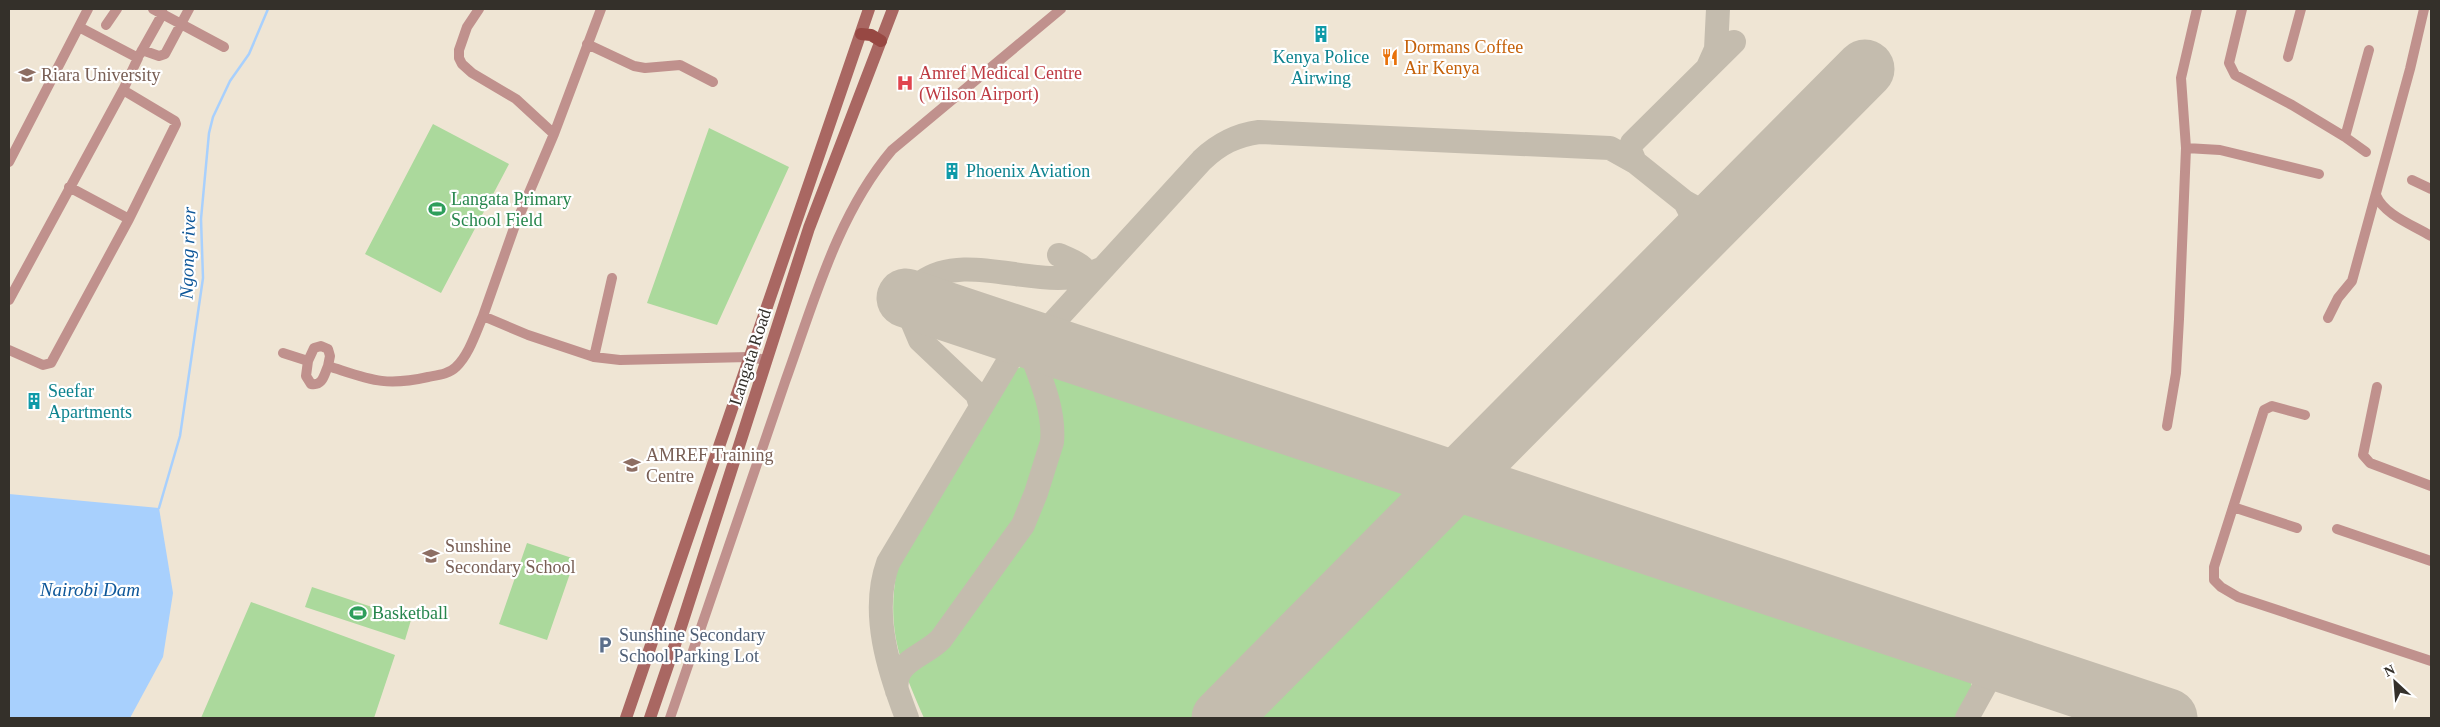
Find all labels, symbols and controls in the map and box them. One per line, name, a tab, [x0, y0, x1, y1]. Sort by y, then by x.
building icon: Kenya Police Airwing	[1311, 24, 1331, 44]
place label: Dormans Coffee Air Kenya	[1404, 37, 1523, 78]
place label: Kenya Police Airwing	[1273, 47, 1369, 88]
restaurant icon: Dormans Coffee Air Kenya	[1380, 47, 1400, 67]
place label: Amref Medical Centre (Wilson Airport)	[919, 63, 1082, 105]
school or university icon: Riara University	[17, 65, 37, 85]
place label: Riara University	[41, 65, 160, 85]
hospital icon: Amref Medical Centre (Wilson Airport)	[895, 73, 915, 93]
building icon: Phoenix Aviation	[942, 161, 962, 181]
place label: Phoenix Aviation	[966, 161, 1090, 181]
place label: Langata Primary School Field	[451, 189, 571, 230]
sports icon: Langata Primary School Field	[427, 199, 447, 219]
water label: Ngong river	[175, 206, 200, 301]
street label: Langata Road	[725, 306, 775, 408]
place label: Seefar Apartments	[48, 381, 132, 422]
building icon: Seefar Apartments	[24, 391, 44, 411]
place label: AMREF Training Centre	[646, 445, 774, 486]
school or university icon: AMREF Training Centre	[622, 455, 642, 475]
place label: Sunshine Secondary School	[445, 536, 575, 577]
school or university icon: Sunshine Secondary School	[421, 546, 441, 566]
water label: Nairobi Dam	[39, 579, 140, 600]
sports icon: Basketball	[348, 603, 368, 623]
place label: Basketball	[372, 603, 448, 623]
place label: Sunshine Secondary School Parking Lot	[619, 625, 765, 666]
parking icon: Sunshine Secondary School Parking Lot	[595, 635, 615, 655]
north arrow	[2370, 657, 2420, 707]
text: N	[2382, 662, 2397, 680]

